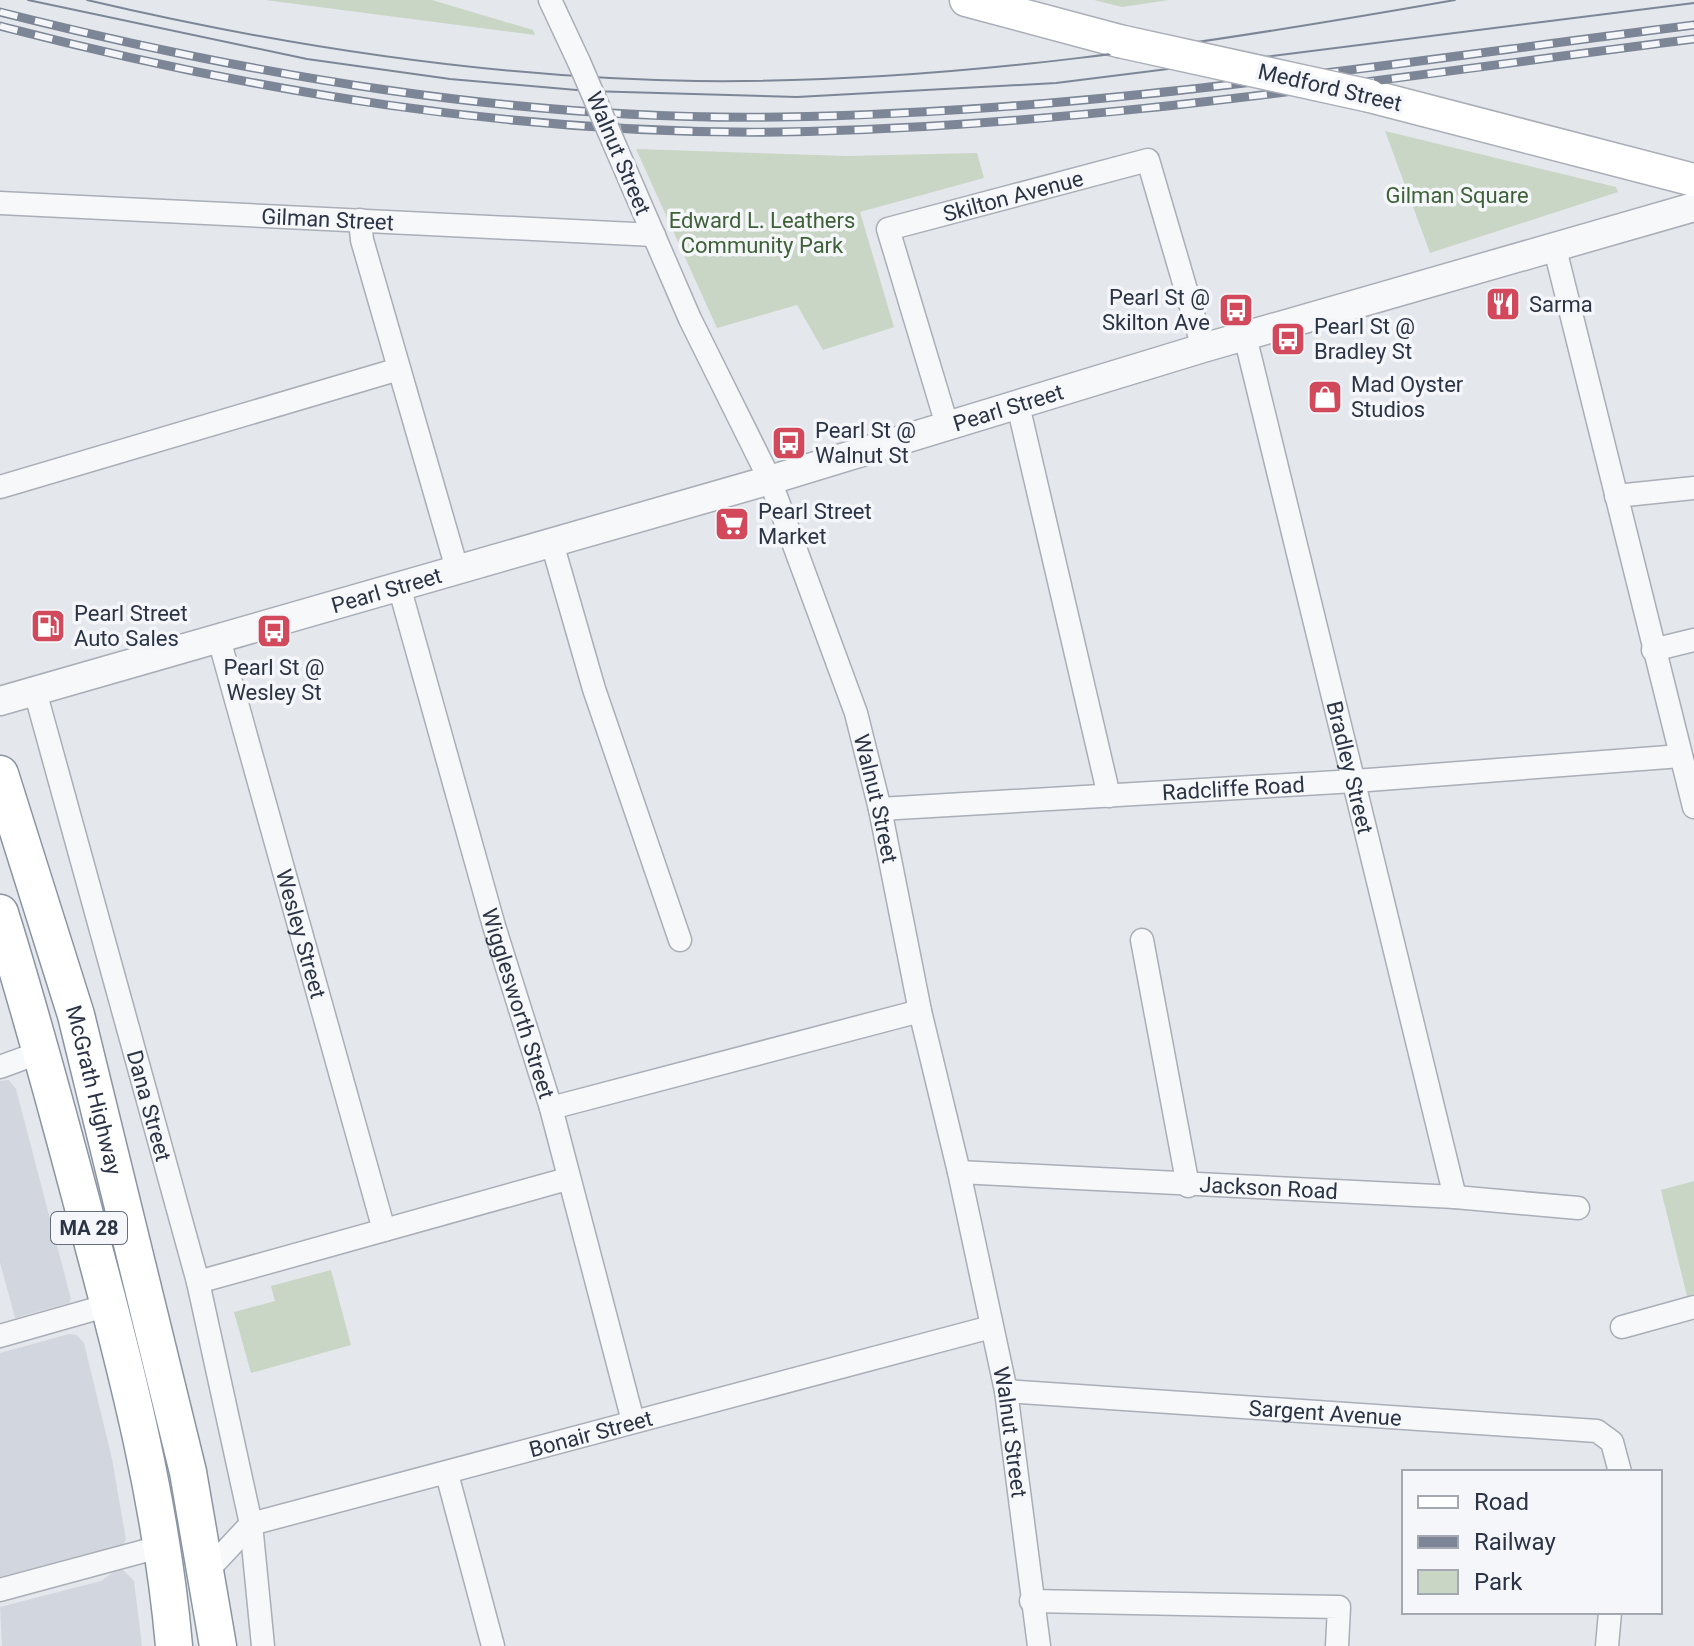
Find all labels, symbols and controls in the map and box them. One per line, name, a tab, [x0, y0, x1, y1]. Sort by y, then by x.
street label: Medford Street	[1256, 59, 1404, 116]
street label: Walnut Street	[581, 88, 656, 219]
street label: Skilton Avenue	[940, 166, 1086, 227]
park label: Gilman Square	[1385, 183, 1529, 208]
street label: Gilman Street	[261, 204, 394, 235]
park label: Edward L. Leathers Community Park	[669, 208, 855, 258]
place label: Pearl St @ Skilton Ave	[1102, 285, 1210, 335]
restaurant icon: Sarma	[1484, 285, 1522, 323]
bus stop icon: Pearl St @ Skilton Ave	[1217, 291, 1255, 329]
place label: Sarma	[1529, 292, 1593, 317]
place label: Pearl St @ Bradley St	[1314, 314, 1415, 364]
bus stop icon: Pearl St @ Bradley St	[1269, 320, 1307, 358]
place label: Mad Oyster Studios	[1351, 372, 1464, 422]
shop icon: Mad Oyster Studios	[1306, 378, 1344, 416]
street label: Pearl Street	[950, 379, 1066, 436]
place label: Pearl St @ Walnut St	[815, 418, 916, 468]
bus stop icon: Pearl St @ Walnut St	[770, 424, 808, 462]
place label: Pearl Street Market	[758, 499, 872, 549]
supermarket icon: Pearl Street Market	[713, 505, 751, 543]
street label: Pearl Street	[328, 563, 445, 618]
place label: Pearl Street Auto Sales	[74, 601, 188, 651]
fuel station icon: Pearl Street Auto Sales	[29, 607, 67, 645]
bus stop icon: Pearl St @ Wesley St	[255, 612, 293, 650]
place label: Pearl St @ Wesley St	[223, 655, 325, 705]
street label: Bradley Street	[1321, 698, 1378, 836]
street label: Walnut Street	[849, 732, 902, 865]
street label: Radcliffe Road	[1161, 772, 1305, 805]
street label: Wesley Street	[271, 866, 331, 1001]
street label: Wigglesworth Street	[477, 905, 559, 1102]
street label: McGrath Highway	[61, 1002, 127, 1178]
street label: Dana Street	[122, 1047, 176, 1164]
street label: Jackson Road	[1199, 1172, 1339, 1204]
road number: MA 28	[51, 1212, 127, 1244]
street label: Walnut Street	[988, 1365, 1032, 1499]
street label: Sargent Avenue	[1248, 1395, 1402, 1431]
street label: Bonair Street	[526, 1406, 655, 1462]
legend	[1402, 1470, 1662, 1614]
text: Road	[1474, 1488, 1529, 1516]
text: Railway	[1474, 1528, 1556, 1556]
text: Park	[1474, 1568, 1523, 1596]

